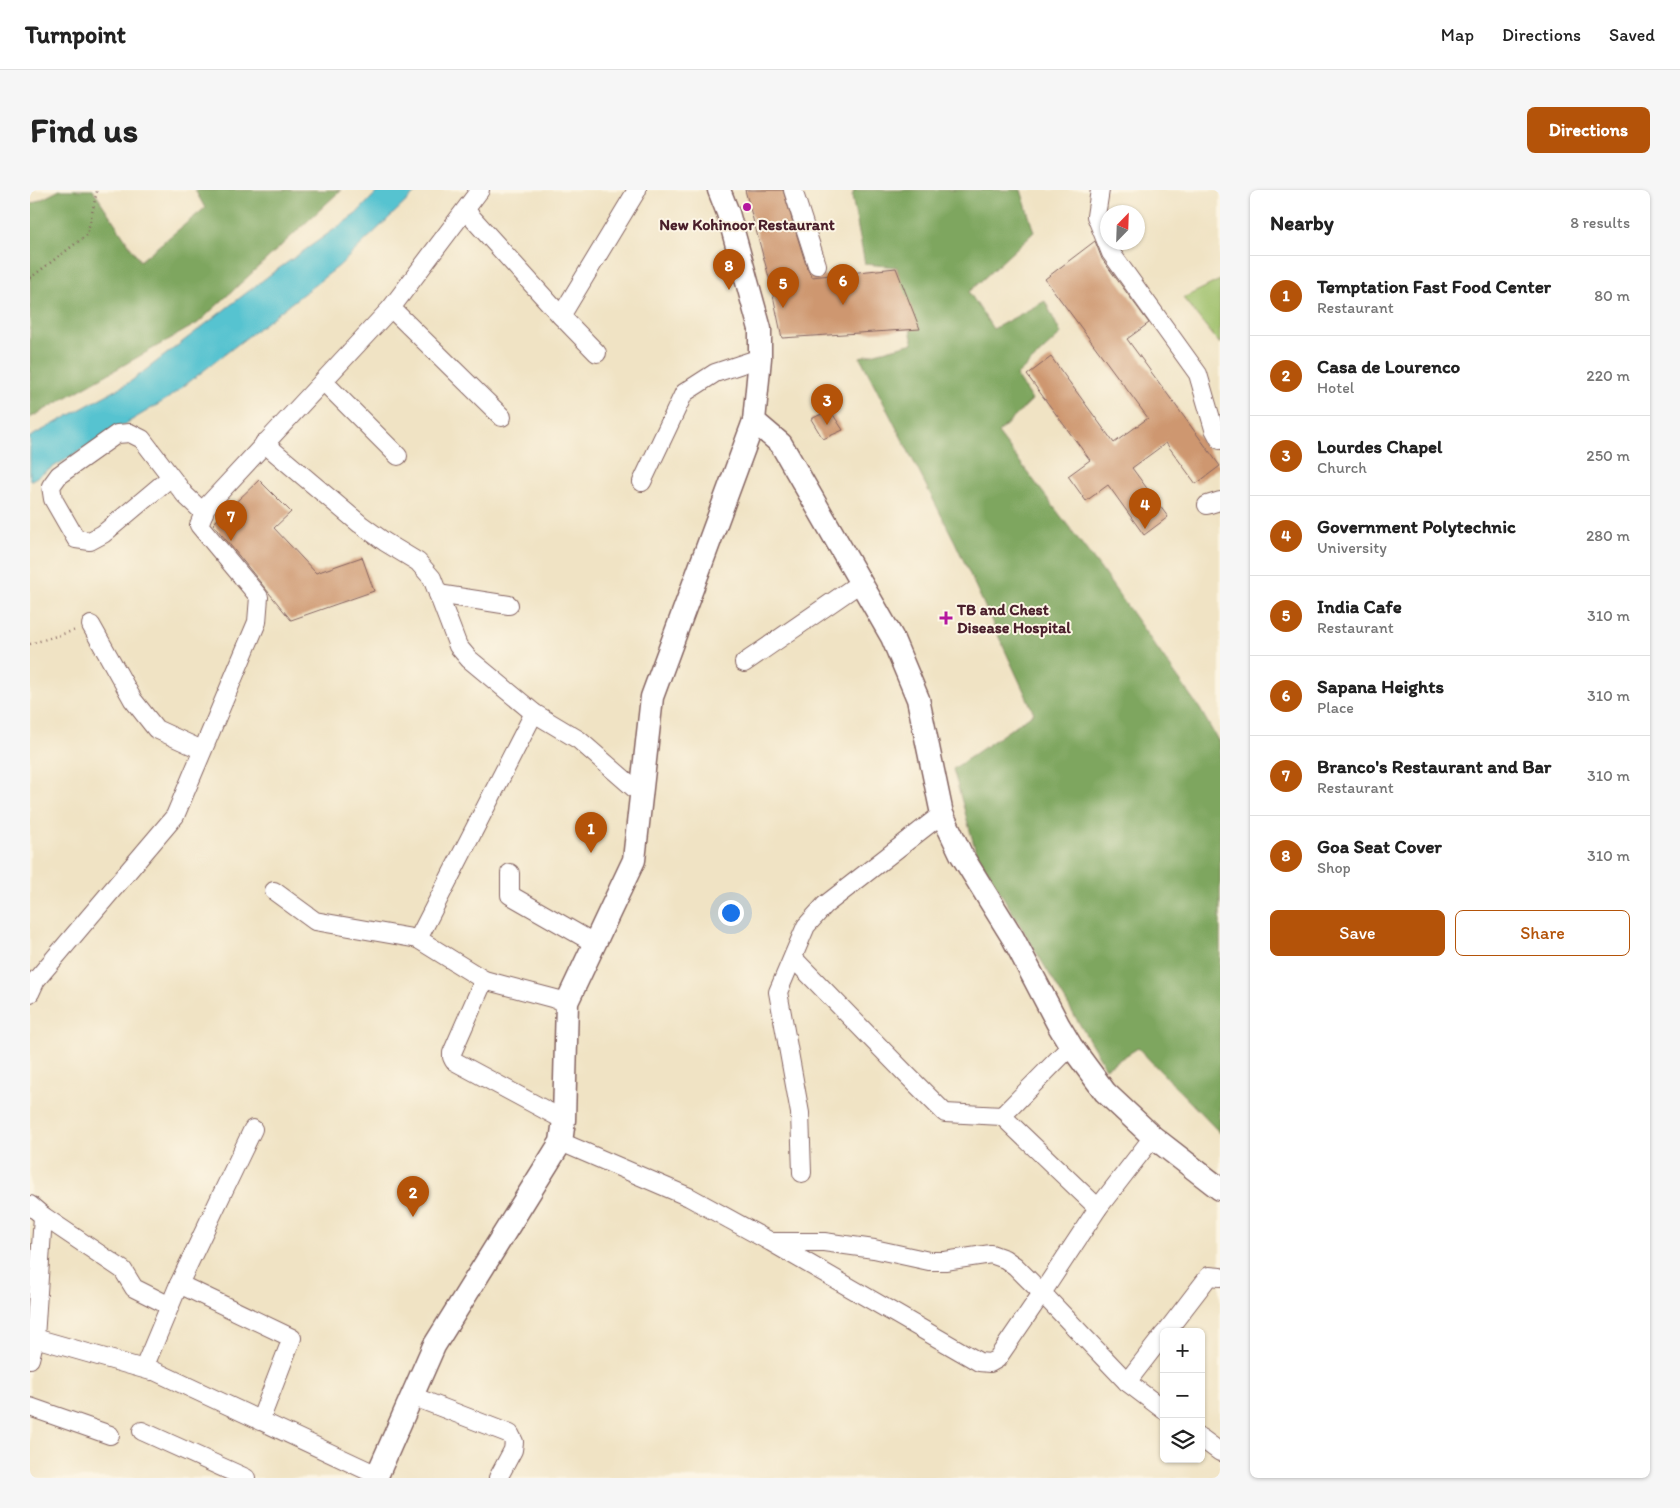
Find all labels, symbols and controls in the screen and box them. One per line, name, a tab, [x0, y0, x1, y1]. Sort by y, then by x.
text: Turnpoint	[25, 20, 126, 49]
text: Map	[1441, 24, 1474, 46]
text: Directions	[1502, 24, 1581, 46]
text: Saved	[1609, 24, 1655, 46]
button: Directions	[1527, 107, 1650, 153]
text: Find us	[30, 109, 138, 151]
marker: New Kohinoor Restaurant	[741, 201, 753, 213]
north arrow	[1100, 205, 1145, 250]
text: Nearby	[1270, 210, 1334, 235]
text: 8 results	[1570, 213, 1630, 232]
place label: New Kohinoor Restaurant	[659, 215, 835, 234]
pin: 8	[713, 249, 745, 290]
pin: 6	[827, 264, 859, 305]
pin: 5	[767, 267, 799, 308]
text: Temptation Fast Food Center	[1317, 275, 1551, 298]
text: 1	[1282, 286, 1290, 305]
text: 80 m	[1594, 286, 1630, 305]
text: Restaurant	[1317, 298, 1394, 317]
text: Casa de Lourenco	[1317, 355, 1460, 378]
text: 2	[1282, 366, 1290, 385]
text: 220 m	[1586, 366, 1630, 385]
text: Hotel	[1317, 378, 1354, 397]
pin: 3	[811, 384, 843, 425]
text: Lourdes Chapel	[1317, 435, 1443, 458]
text: 3	[1282, 446, 1290, 465]
text: 250 m	[1586, 446, 1630, 465]
text: Church	[1317, 458, 1367, 477]
pin: 4	[1129, 488, 1161, 529]
pin: 7	[215, 500, 247, 541]
text: Government Polytechnic	[1317, 515, 1516, 538]
text: 4	[1281, 526, 1291, 545]
text: 280 m	[1586, 526, 1630, 545]
text: University	[1317, 538, 1387, 557]
text: India Cafe	[1317, 595, 1402, 618]
place label: TB and Chest Disease Hospital	[956, 600, 1071, 638]
text: 5	[1282, 606, 1290, 625]
text: 310 m	[1587, 606, 1630, 625]
marker: TB and Chest Disease Hospital	[939, 611, 953, 625]
text: Restaurant	[1317, 618, 1394, 637]
text: Sapana Heights	[1317, 675, 1444, 698]
text: 6	[1282, 686, 1290, 705]
text: 310 m	[1587, 686, 1630, 705]
text: Place	[1317, 698, 1354, 717]
text: Branco's Restaurant and Bar	[1317, 755, 1551, 778]
text: 7	[1282, 766, 1290, 785]
text: 310 m	[1587, 766, 1630, 785]
text: Restaurant	[1317, 778, 1394, 797]
pin: 1	[575, 812, 607, 853]
text: Goa Seat Cover	[1317, 835, 1442, 858]
text: 8	[1282, 846, 1290, 865]
text: 310 m	[1587, 846, 1630, 865]
text: Shop	[1317, 858, 1351, 877]
your location	[718, 900, 744, 926]
button: Save	[1270, 910, 1445, 956]
button: Share	[1455, 910, 1630, 956]
pin: 2	[397, 1176, 429, 1217]
map controls	[1160, 1328, 1205, 1463]
button: +	[1160, 1328, 1205, 1373]
button: −	[1160, 1373, 1205, 1418]
button: layers	[1160, 1418, 1205, 1463]

